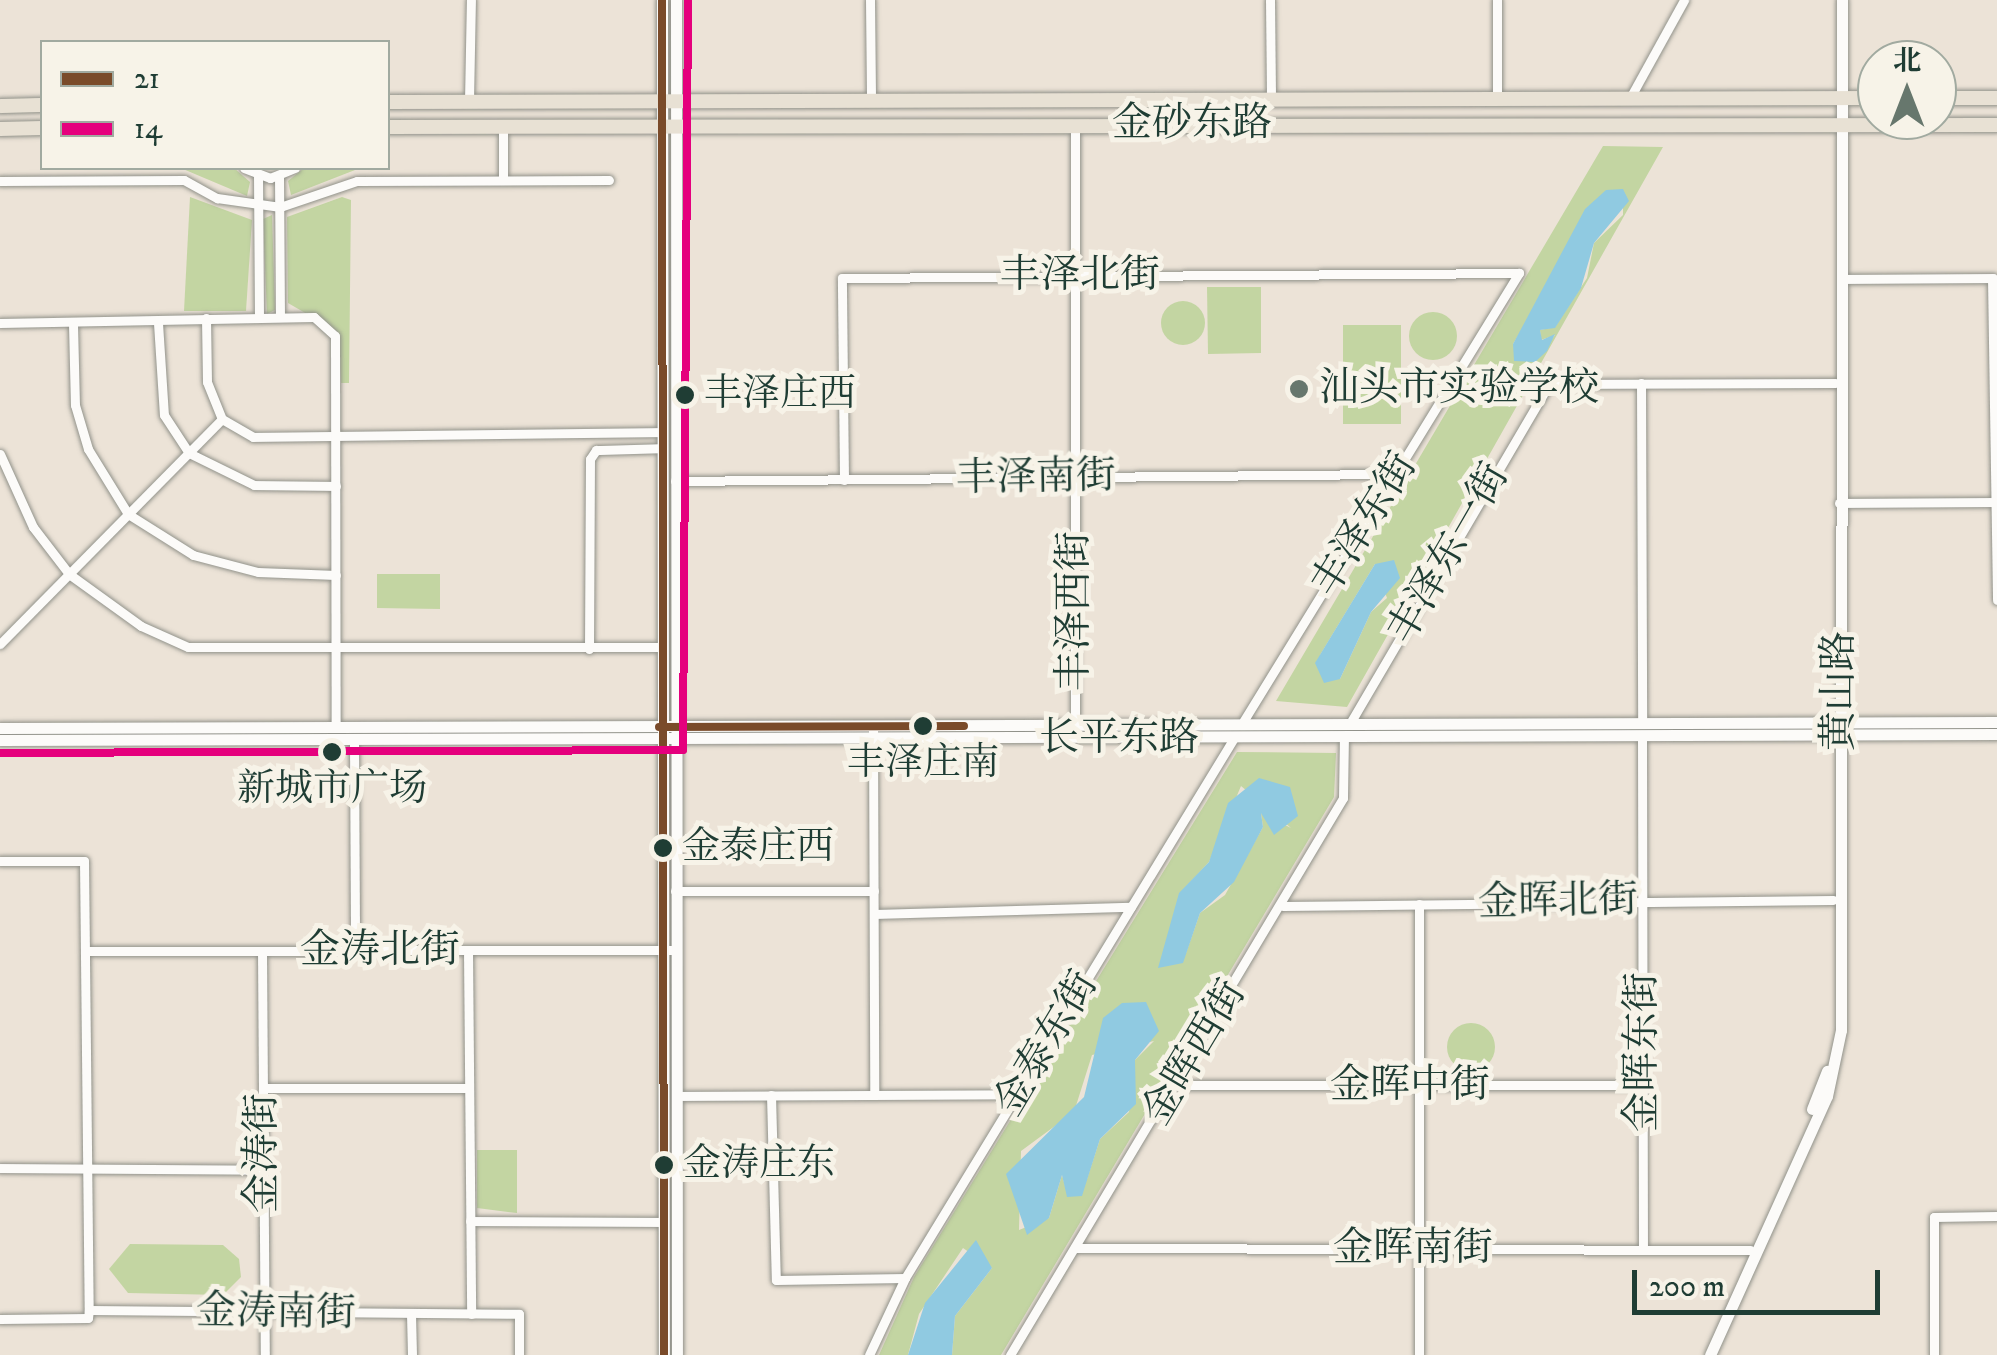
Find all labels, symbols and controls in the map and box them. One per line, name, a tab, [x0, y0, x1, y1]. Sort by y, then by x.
legend	[40, 40, 390, 170]
north arrow	[1857, 40, 1957, 140]
text: 北	[1893, 44, 1921, 79]
text: 21	[134, 61, 160, 98]
street label: 金砂东路	[1112, 100, 1272, 148]
text: 14	[134, 111, 162, 148]
street label: 丰泽北街	[1000, 252, 1160, 300]
place label: 汕头市实验学校	[1319, 365, 1599, 413]
place label: 丰泽庄西	[704, 372, 856, 418]
marker: 汕头市实验学校	[1288, 378, 1310, 400]
marker: 丰泽庄西	[675, 385, 695, 405]
street label: 丰泽东街	[1302, 444, 1428, 606]
street label: 丰泽南街	[956, 453, 1116, 503]
street label: 丰泽东一街	[1378, 455, 1520, 653]
street label: 丰泽西街	[1051, 531, 1099, 691]
street label: 黄山路	[1816, 631, 1864, 751]
street label: 长平东路	[1039, 715, 1199, 763]
marker: 丰泽庄南	[913, 716, 933, 736]
place label: 丰泽庄南	[847, 741, 999, 787]
marker: 新城市广场	[322, 742, 342, 762]
place label: 新城市广场	[237, 767, 427, 813]
place label: 金泰庄西	[682, 825, 834, 871]
marker: 金泰庄西	[653, 838, 673, 858]
street label: 金晖北街	[1478, 877, 1638, 927]
street label: 金涛北街	[300, 927, 460, 975]
street label: 金泰东街	[985, 963, 1109, 1125]
street label: 金晖西街	[1133, 972, 1257, 1134]
street label: 金晖东街	[1619, 972, 1667, 1132]
street label: 金晖中街	[1330, 1062, 1490, 1110]
street label: 金涛街	[239, 1093, 287, 1213]
place label: 金涛庄东	[683, 1142, 835, 1188]
marker: 金涛庄东	[654, 1155, 674, 1175]
street label: 金晖南街	[1333, 1225, 1493, 1273]
scale bar	[1637, 1250, 1884, 1312]
text: 200 m	[1649, 1269, 1725, 1306]
street label: 金涛南街	[196, 1288, 356, 1338]

